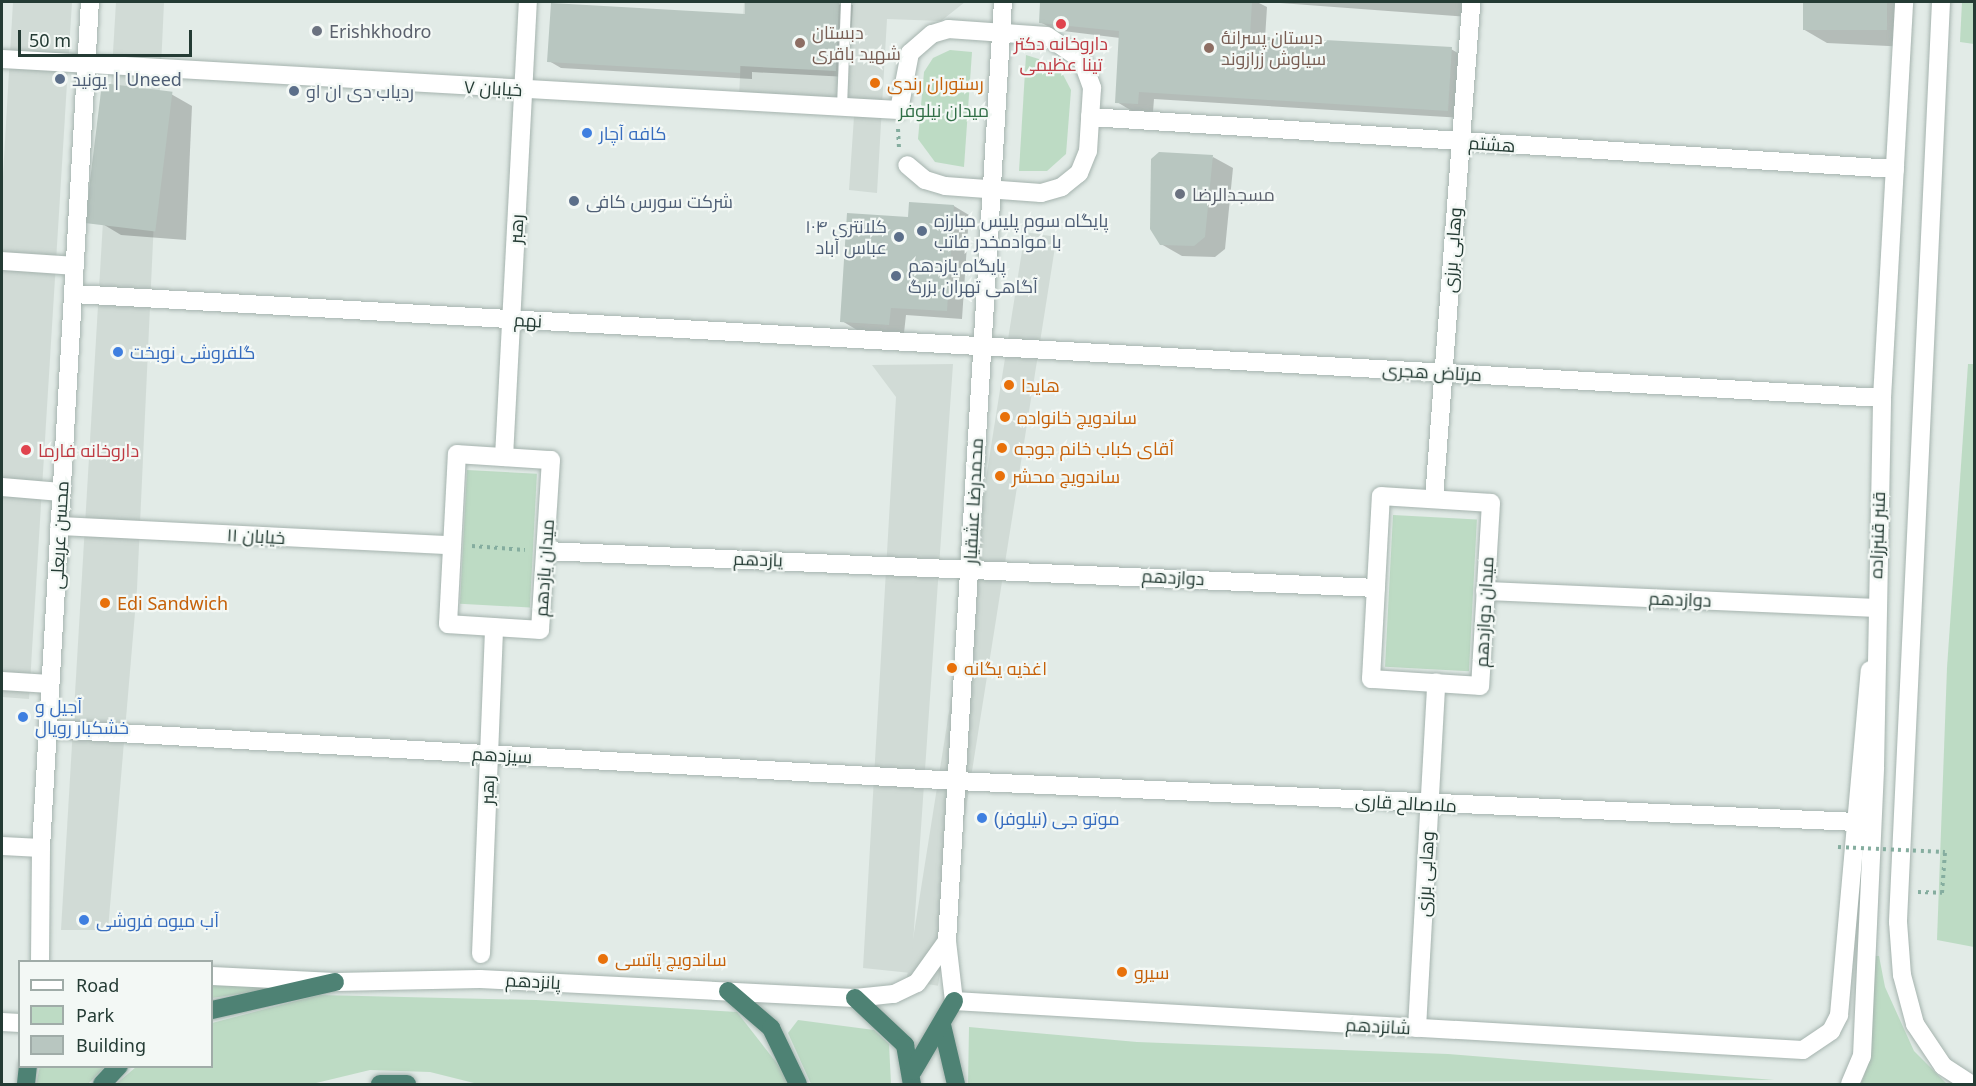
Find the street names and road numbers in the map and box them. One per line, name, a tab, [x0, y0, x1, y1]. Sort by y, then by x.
street label: خیابان ۷	[463, 76, 523, 100]
street label: هشتم	[1468, 132, 1516, 156]
street label: وهابی برزی	[1438, 206, 1466, 294]
street label: رهبر	[504, 214, 528, 244]
street label: نهم	[513, 308, 543, 332]
street label: مرتاض هجری	[1382, 359, 1482, 385]
street label: محمدرضا عشقیار	[959, 437, 987, 565]
street label: محسن عربعلی	[45, 480, 73, 590]
street label: قنبر قنبرزاده	[1865, 491, 1889, 579]
street label: میدان یازدهم	[530, 519, 558, 617]
street label: خیابان ۱۱	[226, 524, 286, 548]
street label: یازدهم	[733, 547, 783, 571]
street label: میدان دوازدهم	[1470, 556, 1498, 668]
street label: دوازدهم	[1141, 565, 1205, 589]
street label: دوازدهم	[1648, 587, 1712, 611]
street label: سیزدهم	[471, 743, 533, 767]
street label: رهبر	[476, 775, 498, 805]
street label: ملاصالح قاری	[1355, 790, 1457, 816]
street label: وهابی برزی	[1412, 831, 1438, 917]
street label: پانزدهم	[505, 969, 561, 993]
street label: شانزدهم	[1345, 1014, 1411, 1038]

